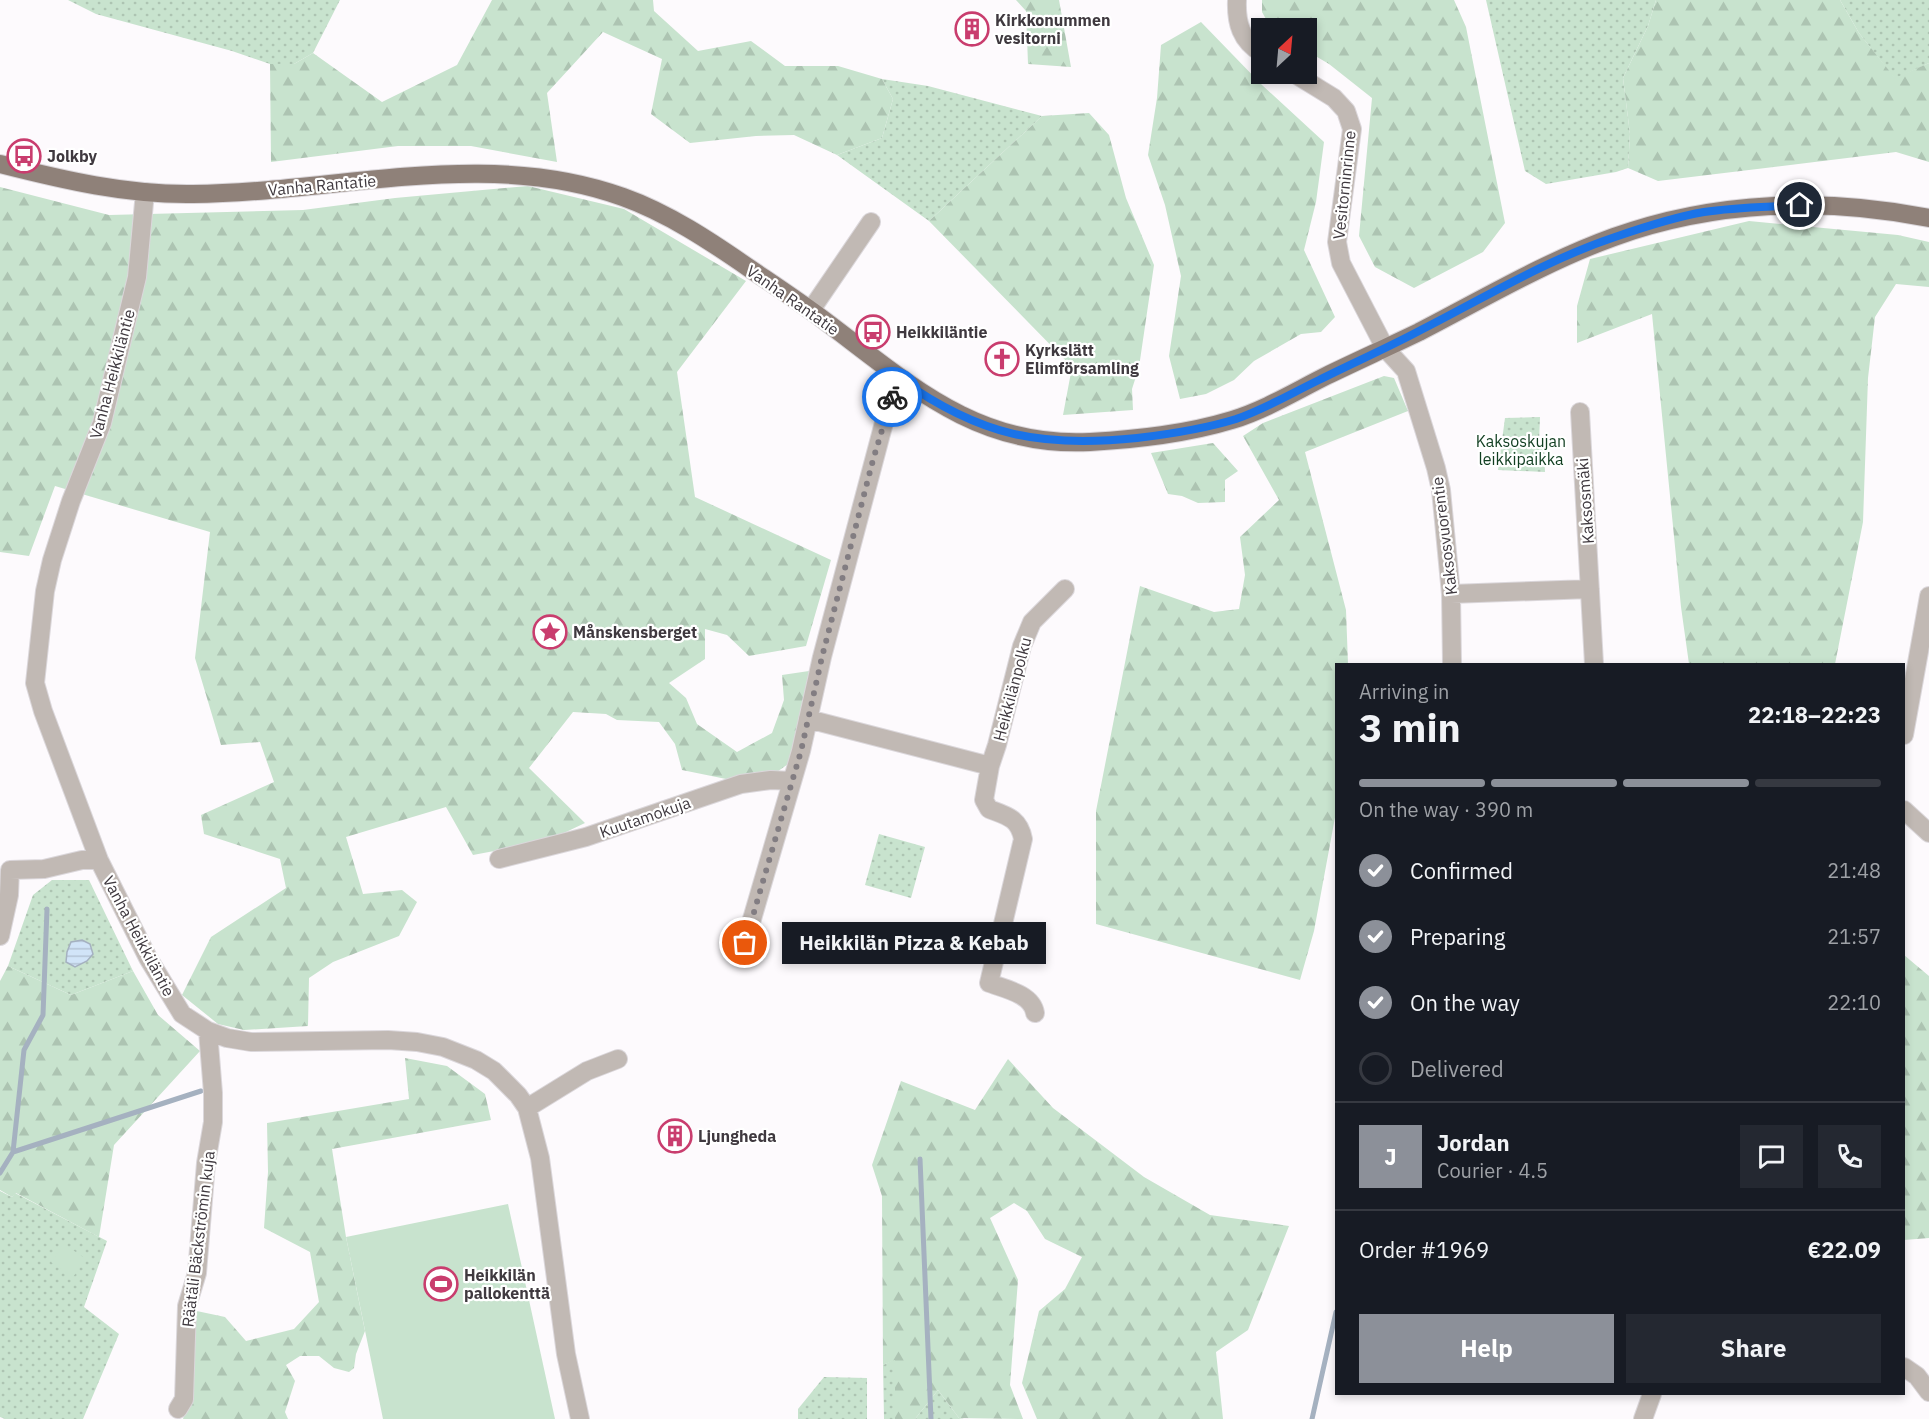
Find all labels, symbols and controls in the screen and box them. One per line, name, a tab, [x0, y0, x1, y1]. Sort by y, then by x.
place label: Kirkkonummen vesitorni	[995, 10, 1110, 48]
building icon: Kirkkonummen vesitorni	[954, 11, 990, 47]
north arrow	[1251, 18, 1317, 84]
map controls	[1251, 18, 1317, 84]
street label: Vesitorninrinne	[1328, 129, 1360, 240]
bus stop icon: Jolkby	[6, 138, 42, 174]
place label: Jolkby	[47, 146, 98, 166]
street label: Vanha Rantatie	[267, 170, 377, 200]
pin	[1774, 179, 1825, 230]
icon: home	[1783, 188, 1816, 221]
street label: Vanha Rantatie	[743, 261, 843, 339]
street label: Vanha Heikkiläntie	[85, 307, 139, 441]
bus stop icon: Heikkiläntie	[855, 314, 891, 350]
place label: Heikkiläntie	[896, 322, 987, 342]
place label: Kyrkslätt Elimförsamling	[1025, 340, 1139, 378]
church icon: Kyrkslätt Elimförsamling	[984, 341, 1020, 377]
courier	[862, 367, 922, 427]
icon: bike	[876, 381, 909, 414]
park label: Kaksoskujan leikkipaikka	[1476, 431, 1566, 469]
street label: Kaksosmäki	[1572, 457, 1598, 545]
street label: Kaksosvuorentie	[1427, 475, 1461, 596]
place icon: Månskensberget	[532, 614, 568, 650]
place label: Månskensberget	[573, 622, 697, 642]
street label: Heikkilänpolku	[989, 635, 1035, 743]
text: Arriving in	[1359, 678, 1449, 705]
text: 22:18–22:23	[1748, 700, 1881, 729]
text: 3 min	[1359, 702, 1461, 753]
street label: Kuutamokuja	[597, 792, 694, 842]
text: On the way · 390 m	[1359, 796, 1533, 823]
icon: check	[1359, 854, 1392, 887]
text: Confirmed	[1410, 856, 1513, 885]
text: 21:48	[1827, 857, 1881, 884]
street label: Vanha Heikkiläntie	[99, 872, 179, 1000]
pin	[719, 917, 770, 968]
icon: check	[1359, 920, 1392, 953]
callout: Heikkilän Pizza & Kebab	[781, 922, 1045, 964]
text: Preparing	[1410, 922, 1505, 951]
text: 21:57	[1827, 923, 1881, 950]
icon: bag	[728, 926, 761, 959]
text: Heikkilän Pizza & Kebab	[799, 929, 1029, 956]
icon: check	[1359, 986, 1392, 1019]
text: On the way	[1410, 988, 1520, 1017]
text: 22:10	[1827, 989, 1881, 1016]
text: Delivered	[1410, 1054, 1504, 1083]
building icon: Ljungheda	[657, 1118, 693, 1154]
button: chat	[1740, 1125, 1803, 1188]
button: phone	[1818, 1125, 1881, 1188]
place label: Ljungheda	[698, 1126, 776, 1146]
text: Jordan	[1437, 1128, 1510, 1157]
text: J	[1384, 1142, 1397, 1171]
street label: Räätäli Bäckströmin kuja	[177, 1149, 219, 1328]
text: Courier · 4.5	[1437, 1157, 1548, 1184]
text: Order #1969	[1359, 1235, 1489, 1264]
text: €22.09	[1808, 1235, 1881, 1264]
place label: Heikkilän pallokenttä	[464, 1265, 550, 1303]
sports icon: Heikkilän pallokenttä	[423, 1266, 459, 1302]
button: Help	[1359, 1314, 1614, 1383]
button: Share	[1626, 1314, 1881, 1383]

